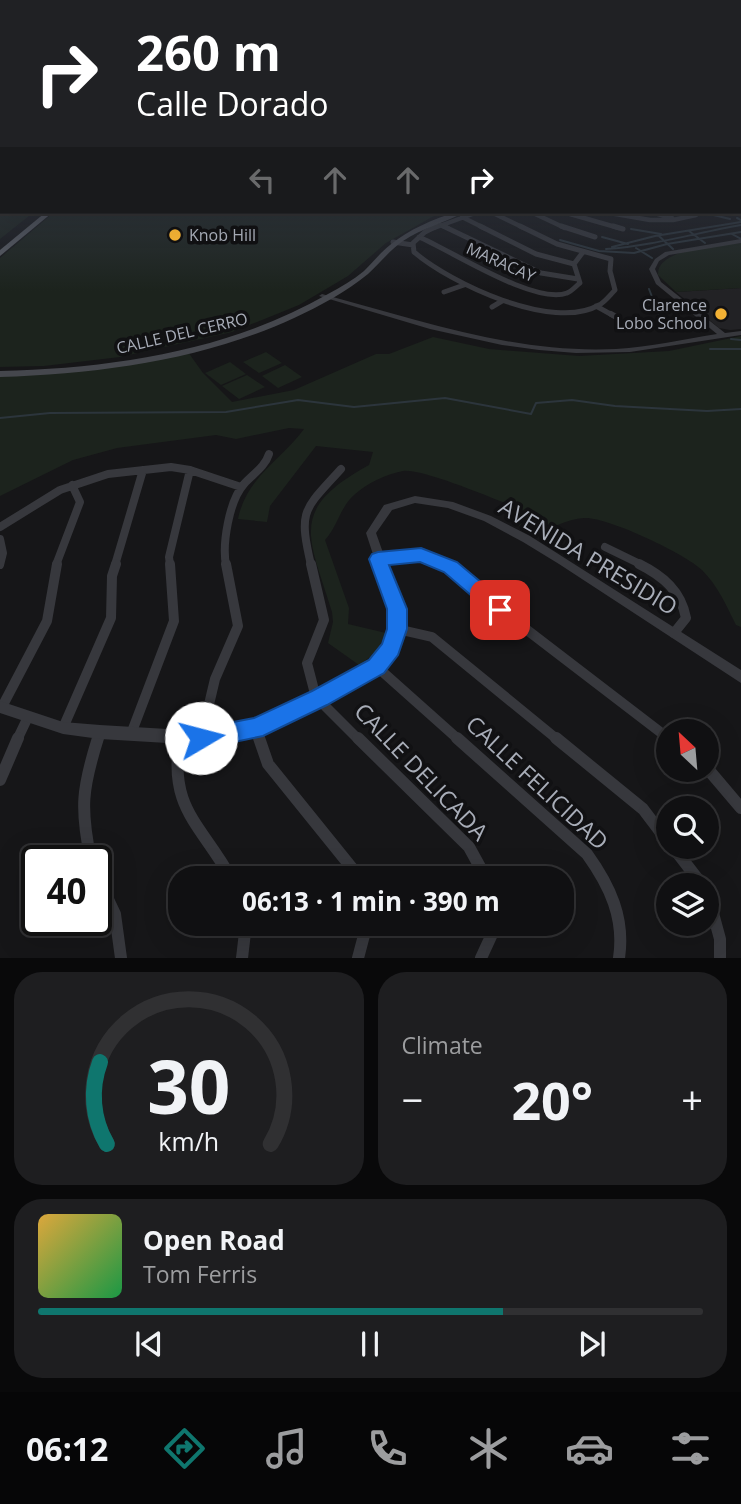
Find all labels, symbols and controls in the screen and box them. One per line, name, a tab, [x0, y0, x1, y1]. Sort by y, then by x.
text: 260 m	[136, 19, 281, 85]
icon: right	[21, 28, 112, 119]
text: Calle Dorado	[136, 82, 329, 125]
icon: left	[243, 161, 281, 199]
icon: ahead	[316, 161, 354, 199]
icon: ahead	[389, 161, 427, 199]
icon: right	[462, 161, 500, 199]
place label: Knob Hill	[189, 224, 256, 246]
marker: Knob Hill	[167, 227, 183, 243]
street label: MARACAY	[463, 237, 539, 287]
place label: Clarence Lobo School	[616, 294, 707, 334]
marker: Clarence Lobo School	[713, 306, 729, 322]
street label: CALLE DEL CERRO	[114, 307, 250, 359]
street label: AVENIDA PRESIDIO	[493, 490, 684, 622]
pin	[470, 580, 530, 640]
icon: arrive	[481, 591, 519, 629]
street label: CALLE DELICADA	[348, 695, 496, 847]
position arrow	[164, 701, 238, 775]
street label: CALLE FELICIDAD	[460, 708, 616, 857]
north arrow	[656, 719, 719, 782]
map controls	[656, 719, 719, 936]
button: search	[656, 796, 719, 859]
speed limit sign: 40	[21, 845, 112, 936]
button: layers	[656, 873, 719, 936]
text: 06:13 · 1 min · 390 m	[242, 883, 500, 919]
text: Climate	[402, 1029, 483, 1061]
text: 30	[147, 1037, 230, 1136]
text: 20°	[511, 1064, 593, 1135]
text: −	[402, 1073, 423, 1125]
text: +	[681, 1073, 703, 1125]
text: km/h	[158, 1124, 219, 1158]
text: Open Road	[143, 1222, 285, 1258]
text: Tom Ferris	[143, 1258, 257, 1290]
icon: previous	[130, 1325, 168, 1363]
icon: pause	[351, 1325, 389, 1363]
icon: next	[573, 1325, 611, 1363]
icon: directions	[160, 1424, 209, 1473]
icon: music	[262, 1424, 311, 1473]
icon: phone	[363, 1424, 412, 1473]
icon: climate	[464, 1424, 513, 1473]
icon: car	[565, 1424, 614, 1473]
icon: filters	[666, 1424, 715, 1473]
text: 06:12	[26, 1427, 108, 1470]

